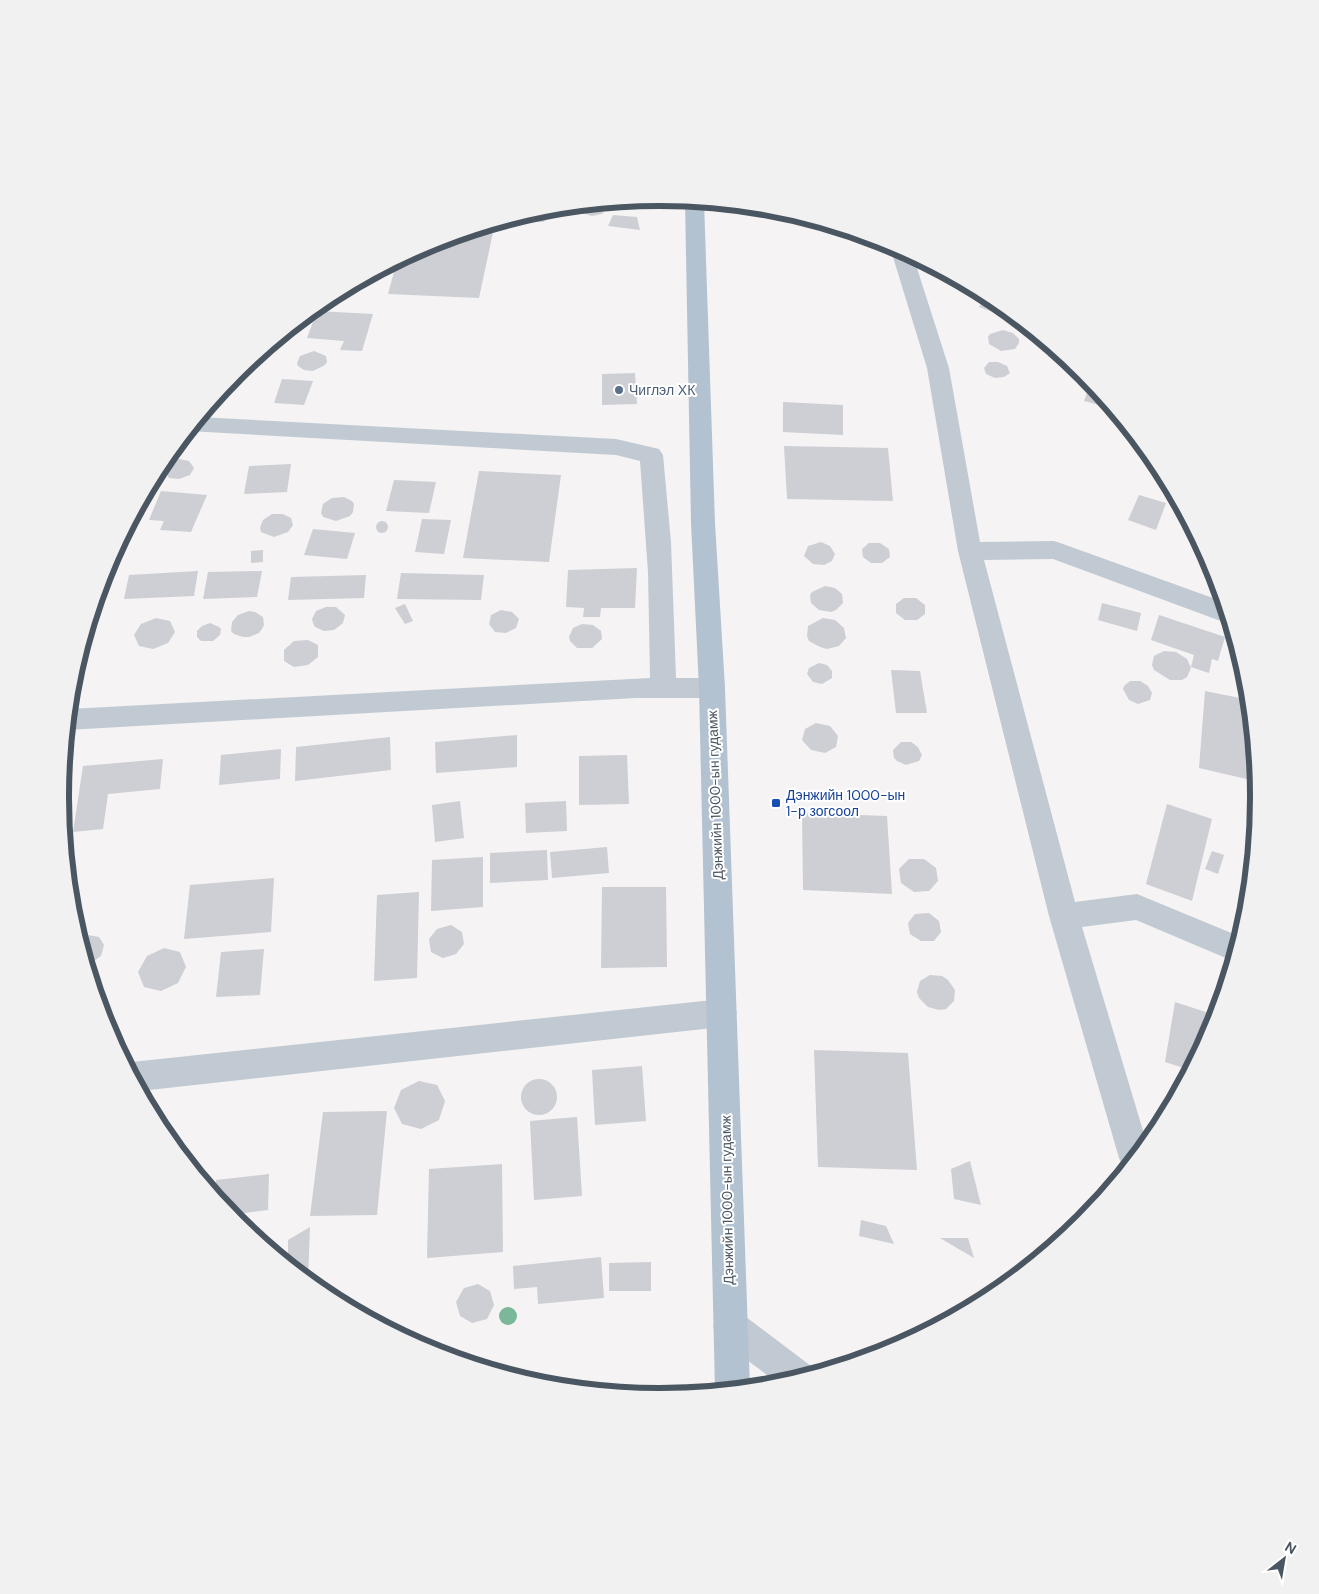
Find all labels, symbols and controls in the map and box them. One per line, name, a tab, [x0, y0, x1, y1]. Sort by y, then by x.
place label: Чиглэл ХК	[629, 381, 696, 399]
marker: Чиглэл ХК	[613, 384, 625, 396]
street label: Дэнжийн 1000-ын гудамж	[703, 709, 727, 880]
place label: Дэнжийн 1000-ын 1-р зогсоол	[786, 786, 905, 820]
marker: Дэнжийн 1000-ын 1-р зогсоол	[770, 797, 782, 809]
street label: Дэнжийн 1000-ын гудамж	[717, 1114, 737, 1285]
north arrow	[1259, 1534, 1309, 1584]
text: N	[1282, 1538, 1300, 1558]

